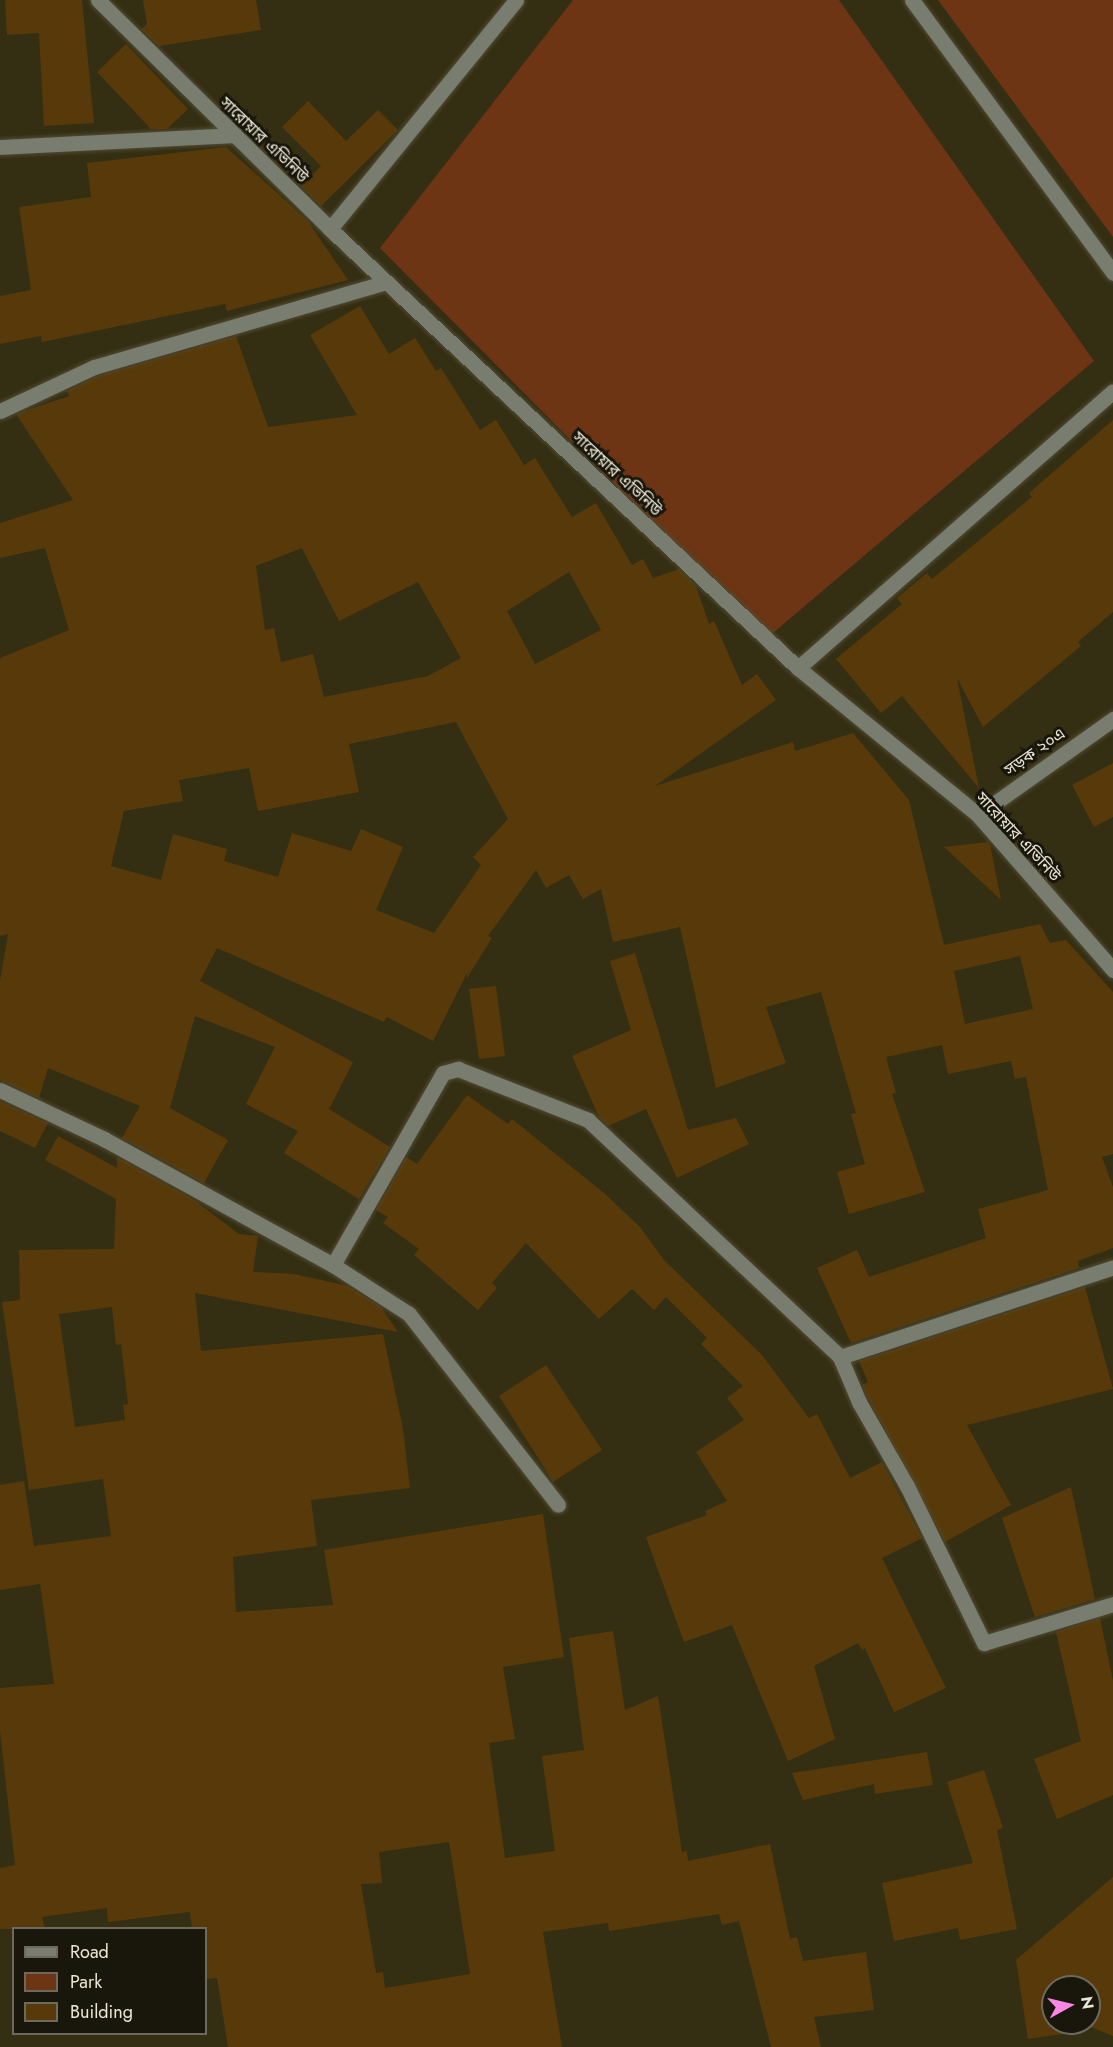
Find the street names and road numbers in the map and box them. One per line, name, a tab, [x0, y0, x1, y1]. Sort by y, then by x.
street label: সারোয়ার এভিনিউ	[216, 93, 312, 187]
street label: সারোয়ার এভিনিউ	[568, 428, 666, 520]
street label: সড়ক ২০এ	[1001, 724, 1069, 780]
street label: সারোয়ার এভিনিউ	[972, 788, 1064, 886]

